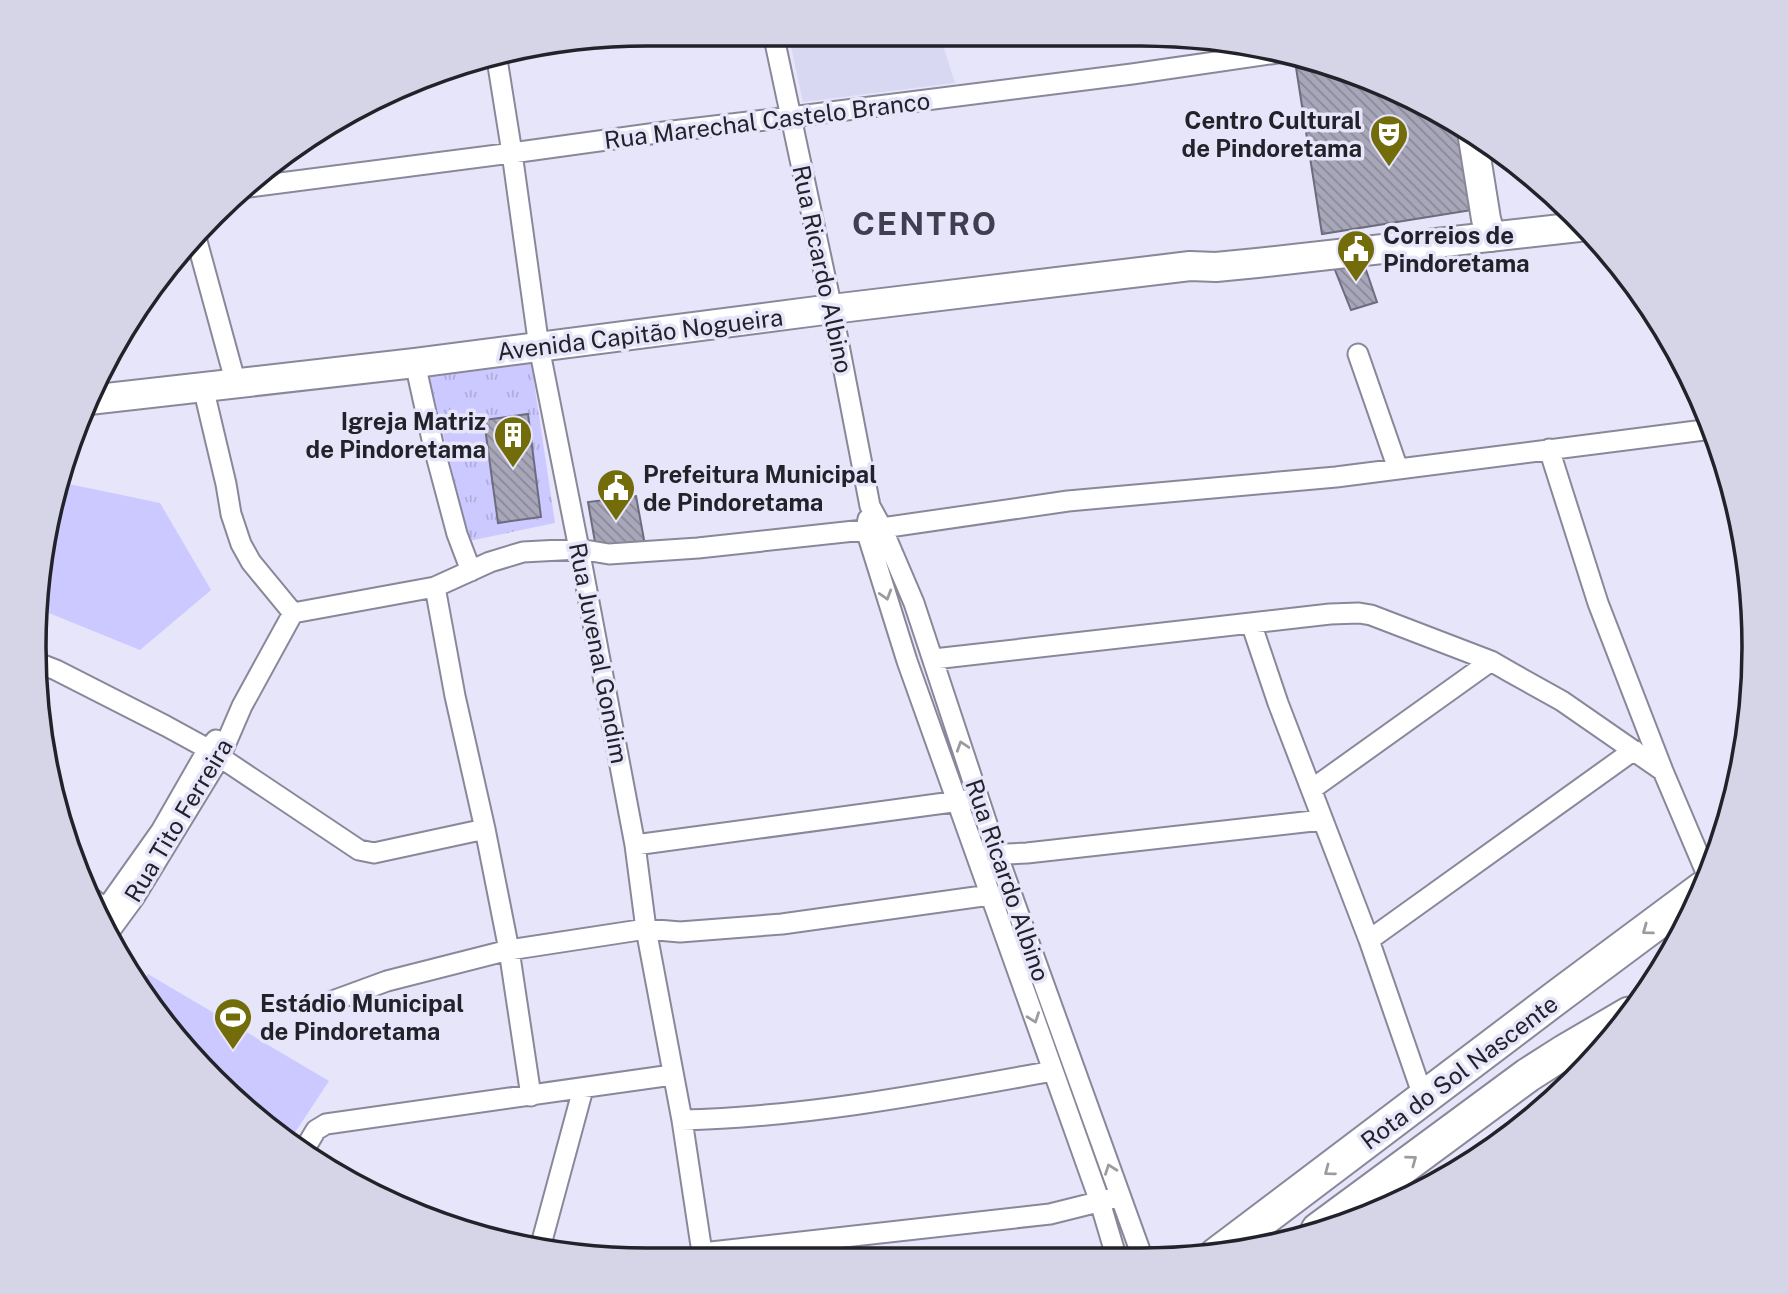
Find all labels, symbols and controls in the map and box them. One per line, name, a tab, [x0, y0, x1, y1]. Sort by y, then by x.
street label: Rua Marechal Castelo Branco	[603, 86, 931, 154]
place label: Centro Cultural de Pindoretama	[1182, 106, 1362, 162]
theatre icon: Centro Cultural de Pindoretama	[1368, 113, 1410, 168]
street label: Rua Ricardo Albino	[787, 162, 859, 376]
district label: CENTRO	[852, 205, 998, 242]
place label: Correios de Pindoretama	[1383, 221, 1530, 277]
public building icon: Correios de Pindoretama	[1335, 228, 1377, 283]
street label: Avenida Capitão Nogueira	[495, 303, 785, 365]
place label: Igreja Matriz de Pindoretama	[306, 407, 486, 463]
building icon: Igreja Matriz de Pindoretama	[492, 414, 534, 469]
place label: Prefeitura Municipal de Pindoretama	[643, 460, 877, 516]
public building icon: Prefeitura Municipal de Pindoretama	[595, 467, 637, 522]
street label: Rua Juvenal Gondim	[564, 540, 634, 766]
one-way arrow	[878, 589, 893, 601]
street label: Rua Tito Ferreira	[118, 733, 238, 907]
one-way arrow	[956, 740, 970, 752]
street label: Rua Ricardo Albino	[960, 775, 1056, 985]
one-way arrow	[1642, 922, 1655, 934]
place label: Estádio Municipal de Pindoretama	[260, 989, 464, 1045]
street label: Rota do Sol Nascente	[1355, 989, 1563, 1155]
sports icon: Estádio Municipal de Pindoretama	[212, 996, 254, 1051]
one-way arrow	[1026, 1011, 1040, 1023]
one-way arrow	[1404, 1155, 1417, 1168]
one-way arrow	[1324, 1162, 1336, 1175]
one-way arrow	[1105, 1163, 1119, 1175]

